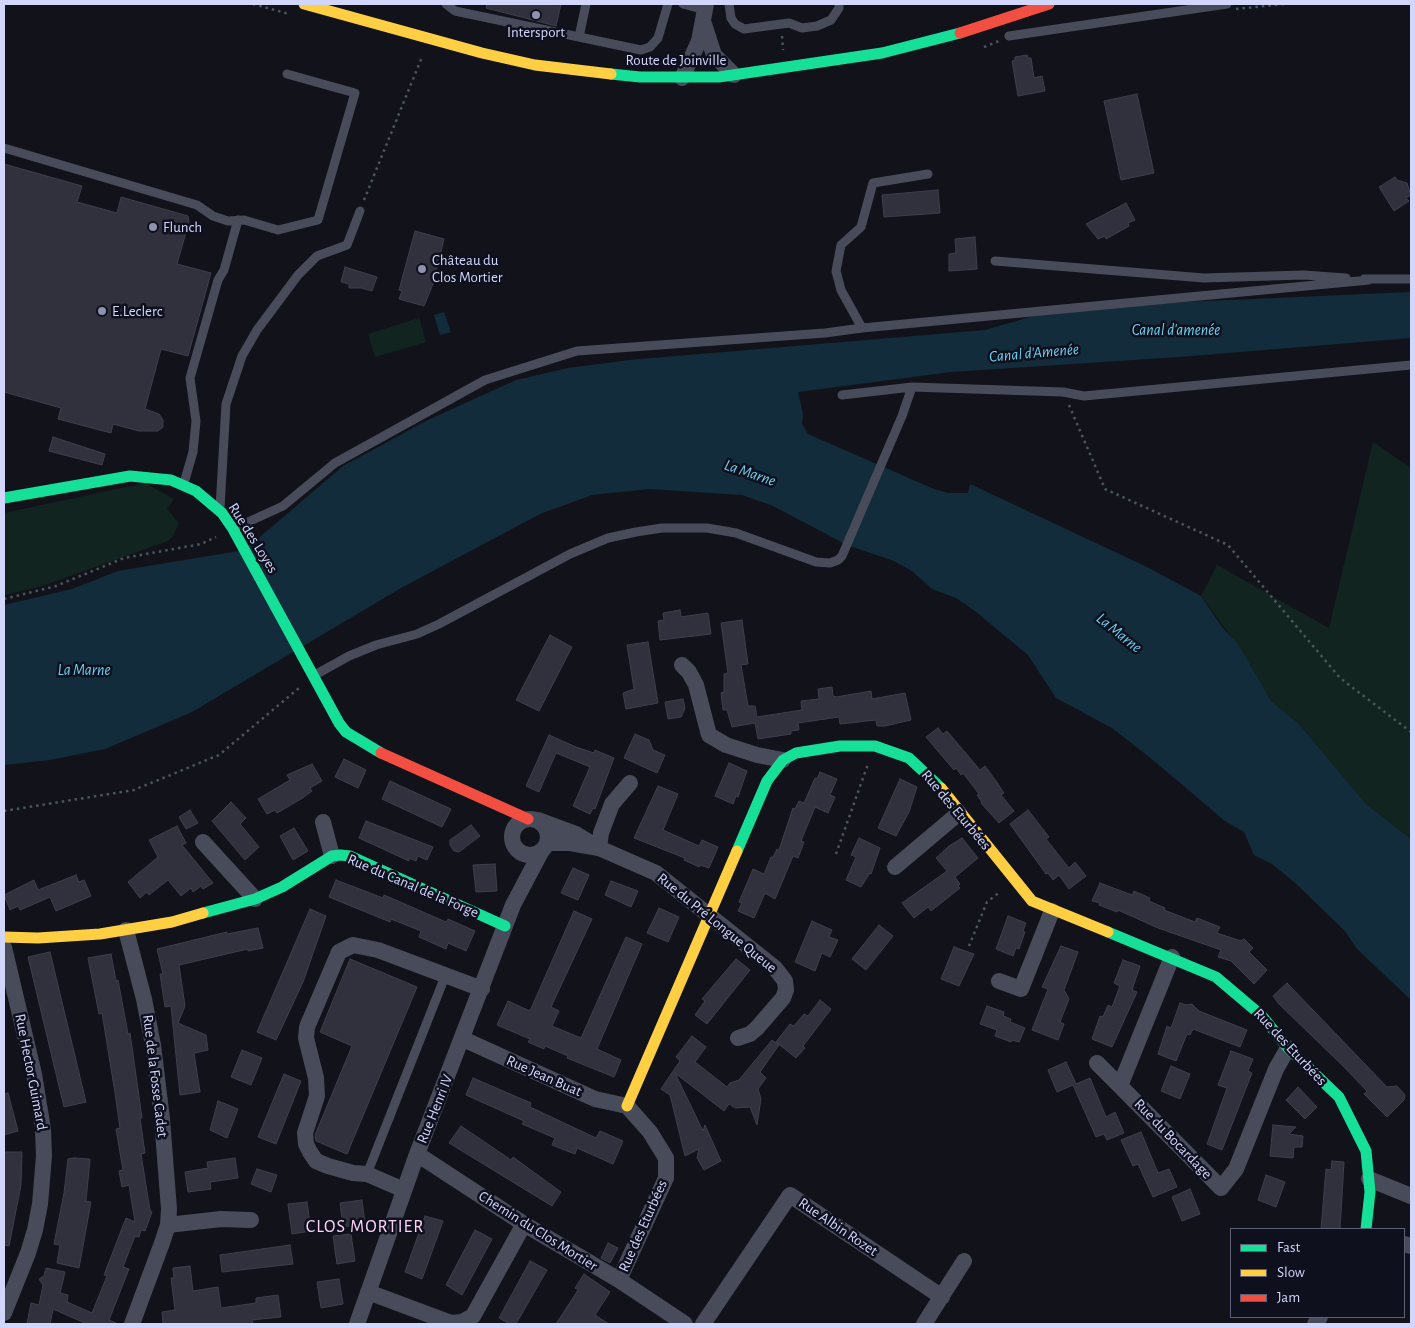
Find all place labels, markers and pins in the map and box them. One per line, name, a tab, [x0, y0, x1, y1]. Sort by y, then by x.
marker: Intersport	[530, 9, 542, 21]
place label: Intersport	[507, 23, 565, 41]
place label: Flunch	[163, 218, 202, 236]
marker: Flunch	[147, 221, 159, 233]
place label: Château du Clos Mortier	[432, 251, 503, 286]
marker: Château du Clos Mortier	[416, 263, 428, 275]
place label: E.Leclerc	[112, 302, 163, 320]
marker: E.Leclerc	[96, 305, 108, 317]

